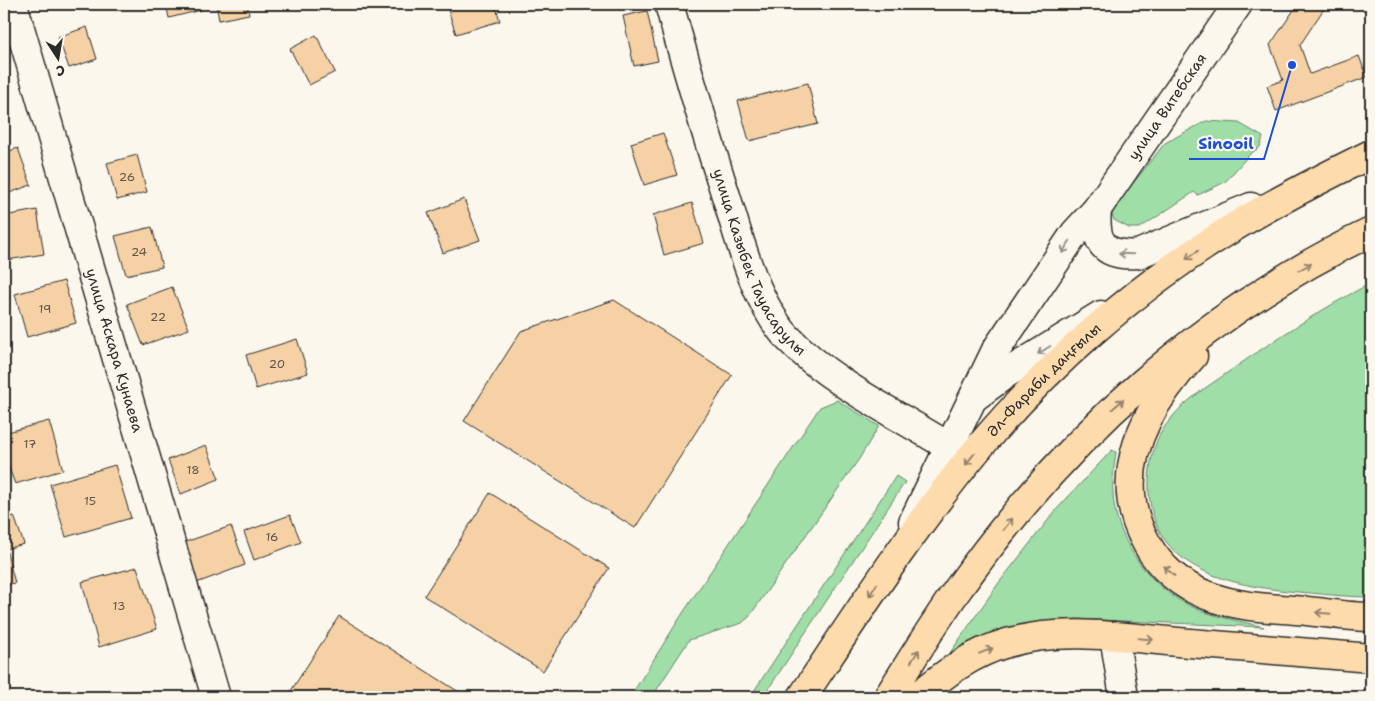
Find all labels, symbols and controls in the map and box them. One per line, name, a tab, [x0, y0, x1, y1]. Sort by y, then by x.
north arrow	[32, 32, 82, 82]
street label: улица Витебская	[1124, 49, 1211, 164]
text: С	[55, 61, 67, 80]
callout: Sinooil	[1189, 128, 1264, 159]
text: Sinooil	[1198, 133, 1254, 154]
street label: улица Казыбек Тауасарулы	[708, 166, 810, 360]
house number: 26	[119, 169, 135, 185]
one-way arrow	[1061, 240, 1071, 254]
house number: 24	[131, 244, 147, 260]
one-way arrow	[1118, 250, 1134, 259]
one-way arrow	[1185, 250, 1199, 260]
one-way arrow	[1298, 262, 1313, 272]
street label: улица Аскара Кунаева	[81, 266, 148, 435]
house number: 19	[39, 301, 51, 317]
house number: 22	[150, 309, 166, 325]
street label: Әл-Фараби даңғылы	[983, 319, 1105, 441]
one-way arrow	[1037, 344, 1051, 355]
house number: 20	[269, 356, 285, 372]
one-way arrow	[1111, 398, 1124, 410]
house number: 17	[24, 436, 36, 452]
one-way arrow	[964, 452, 975, 465]
house number: 18	[186, 462, 200, 478]
house number: 15	[84, 493, 96, 509]
one-way arrow	[1003, 517, 1014, 530]
house number: 16	[265, 529, 279, 545]
one-way arrow	[1163, 565, 1176, 577]
one-way arrow	[868, 583, 879, 597]
house number: 13	[113, 598, 125, 614]
one-way arrow	[1315, 608, 1331, 618]
one-way arrow	[1138, 634, 1154, 644]
one-way arrow	[978, 646, 993, 656]
one-way arrow	[910, 650, 920, 664]

